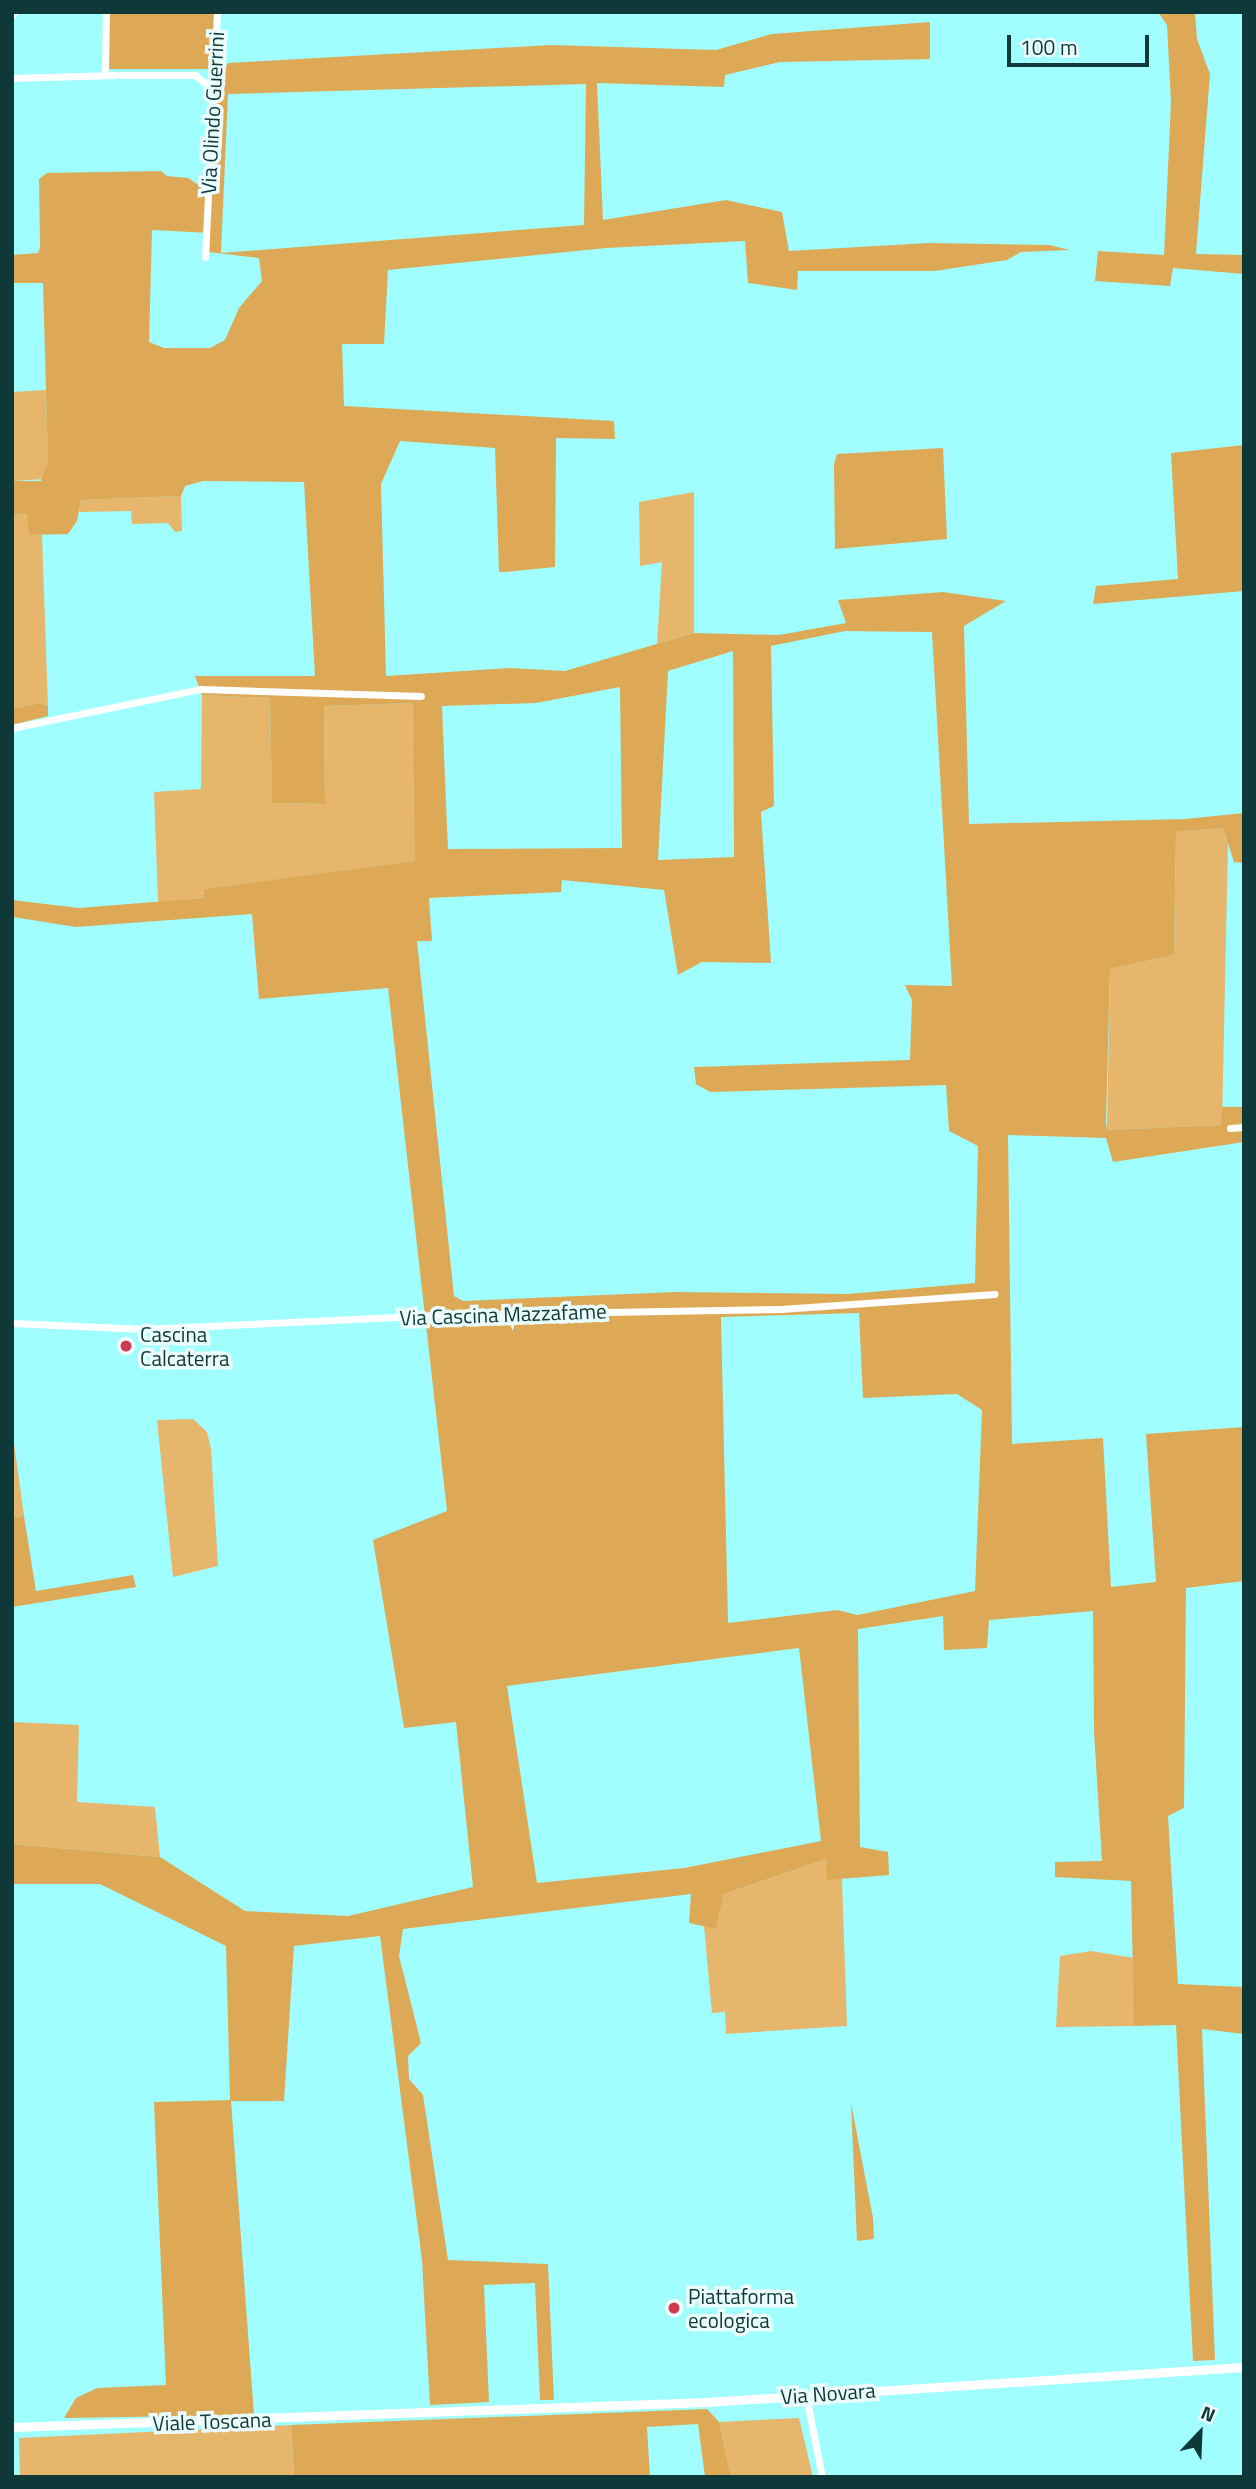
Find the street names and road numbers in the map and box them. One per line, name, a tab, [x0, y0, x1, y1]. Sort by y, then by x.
street label: Via Olindo Guerrini	[195, 31, 229, 195]
street label: Via Cascina Mazzafame	[399, 1298, 607, 1330]
street label: Via Novara	[780, 2377, 876, 2409]
street label: Viale Toscana	[152, 2406, 272, 2436]

